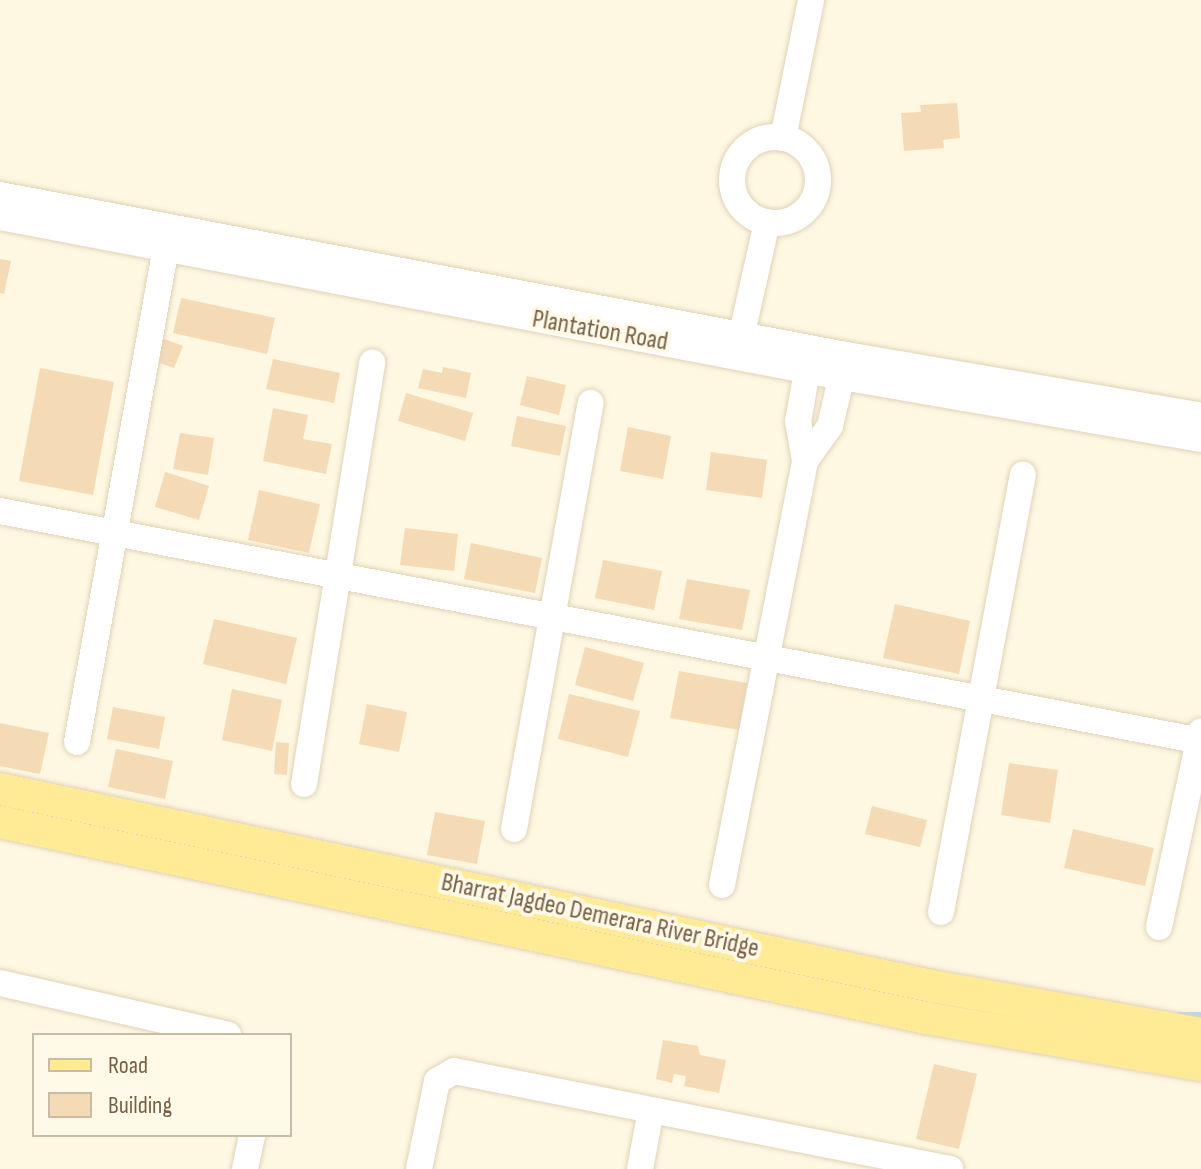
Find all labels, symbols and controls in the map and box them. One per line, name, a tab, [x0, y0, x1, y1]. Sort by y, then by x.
street label: Plantation Road	[530, 304, 670, 358]
street label: Bharrat Jagdeo Demerara River Bridge	[438, 867, 762, 965]
legend	[32, 1033, 292, 1137]
text: Road	[108, 1051, 148, 1080]
text: Building	[108, 1091, 172, 1120]

